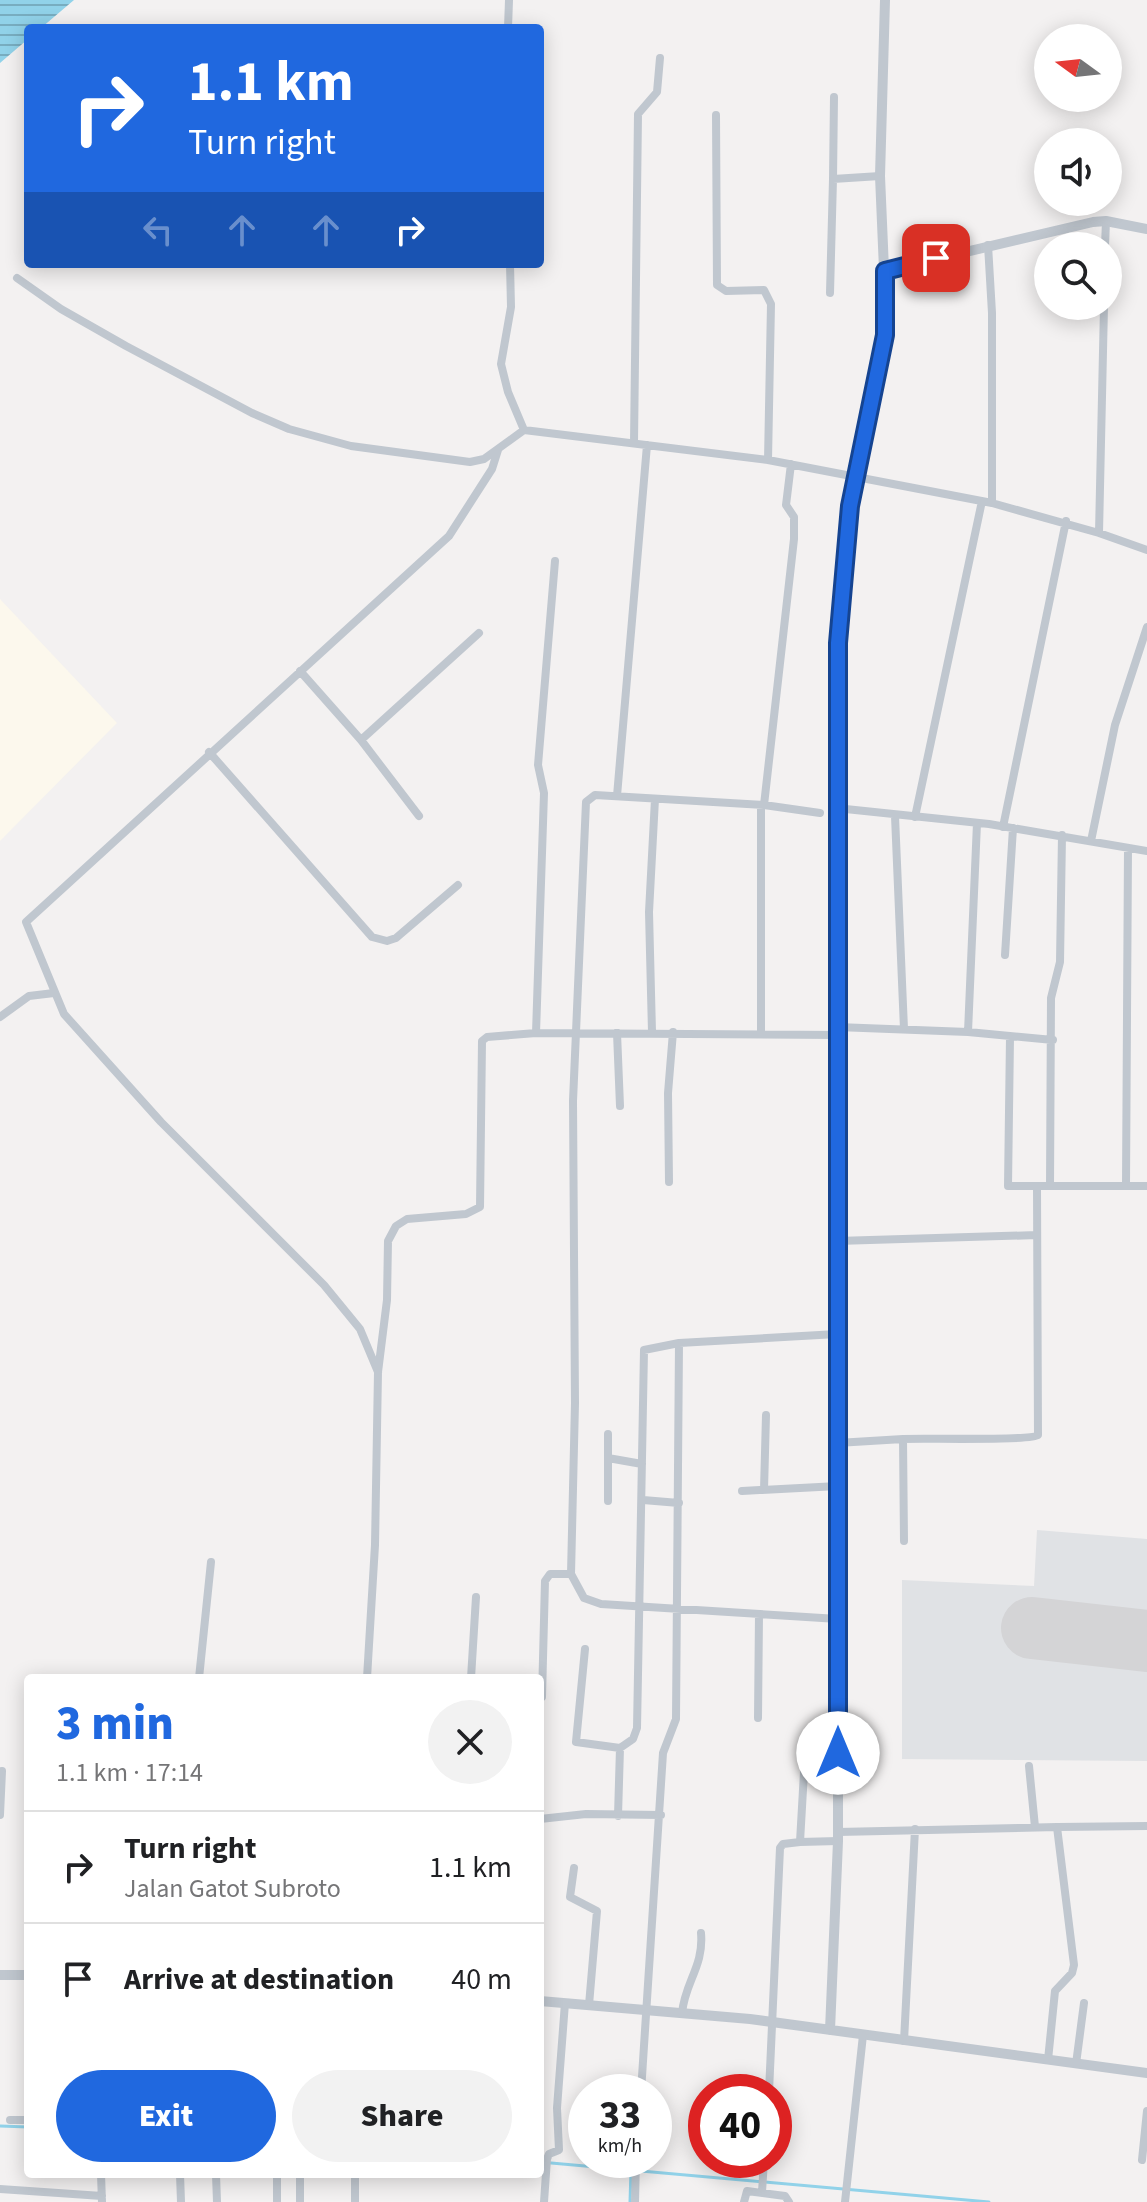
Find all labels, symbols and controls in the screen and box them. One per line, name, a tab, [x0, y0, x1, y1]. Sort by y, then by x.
north arrow	[1034, 24, 1122, 112]
map controls	[1034, 24, 1122, 320]
text: 1.1 km	[188, 43, 354, 122]
icon: right	[56, 56, 160, 160]
text: Turn right	[188, 117, 336, 168]
button: sound	[1034, 128, 1122, 216]
icon: left	[136, 208, 180, 252]
icon: ahead	[220, 208, 264, 252]
icon: ahead	[304, 208, 348, 252]
icon: right	[388, 208, 432, 252]
pin	[902, 224, 970, 292]
button: search	[1034, 232, 1122, 320]
icon: arrive	[914, 236, 958, 280]
text: 3 min	[56, 1690, 174, 1758]
button: close	[428, 1700, 512, 1784]
position arrow	[796, 1711, 880, 1795]
text: 1.1 km · 17:14	[56, 1754, 203, 1791]
text: Turn right	[124, 1827, 256, 1870]
icon: right	[56, 1845, 100, 1889]
text: 1.1 km	[429, 1846, 512, 1889]
text: Jalan Gatot Subroto	[124, 1870, 341, 1907]
icon: arrive	[56, 1957, 100, 2001]
text: Arrive at destination	[124, 1958, 394, 2001]
text: 40 m	[451, 1958, 512, 2001]
button: Exit	[56, 2070, 276, 2162]
button: Share	[292, 2070, 512, 2162]
speed limit sign: 40	[688, 2074, 792, 2178]
text: 33	[599, 2087, 641, 2144]
text: km/h	[598, 2132, 642, 2160]

